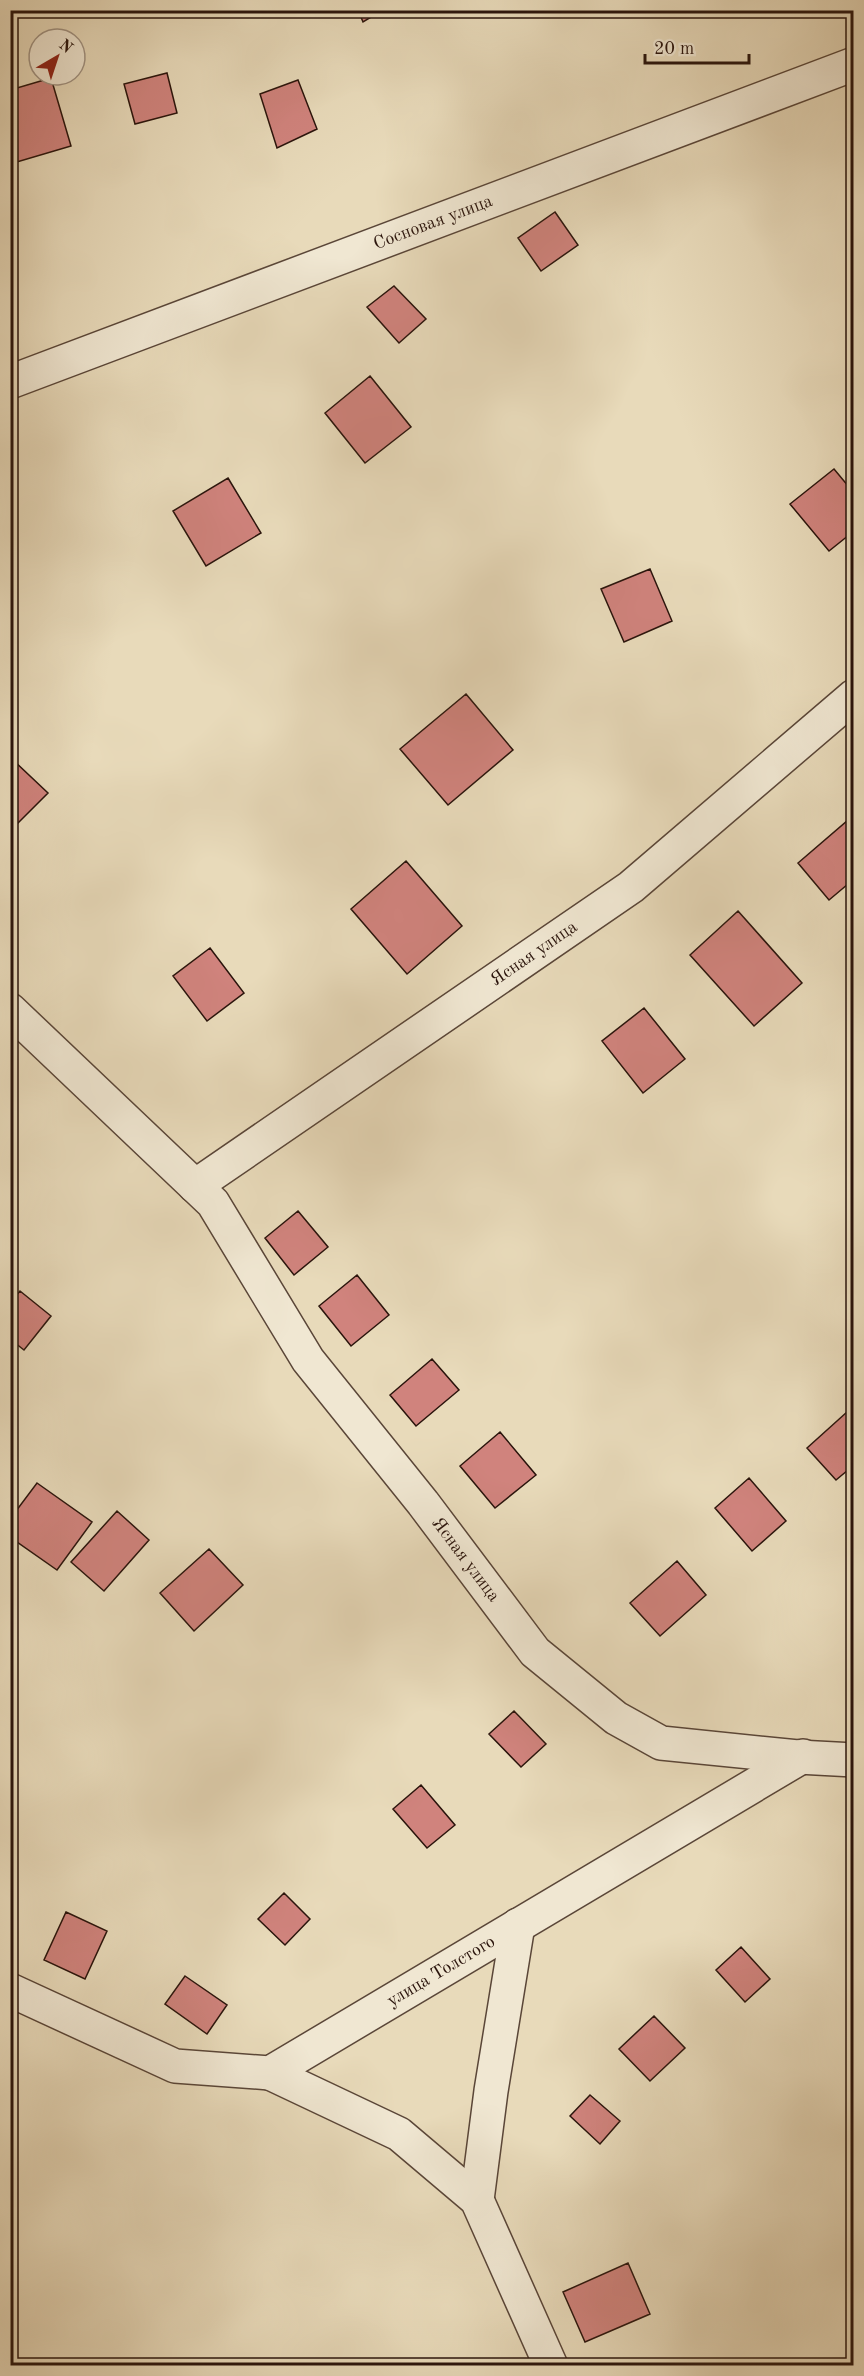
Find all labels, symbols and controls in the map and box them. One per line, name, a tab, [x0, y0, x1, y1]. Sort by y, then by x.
north arrow	[27, 27, 87, 87]
scale bar	[645, 27, 748, 65]
text: N	[55, 37, 76, 57]
text: 20 m	[654, 40, 694, 58]
street label: Сосновая улица	[371, 192, 495, 253]
street label: Ясная улица	[487, 918, 581, 989]
street label: Ясная улица	[428, 1514, 503, 1605]
street label: улица Толстого	[384, 1932, 498, 2010]

